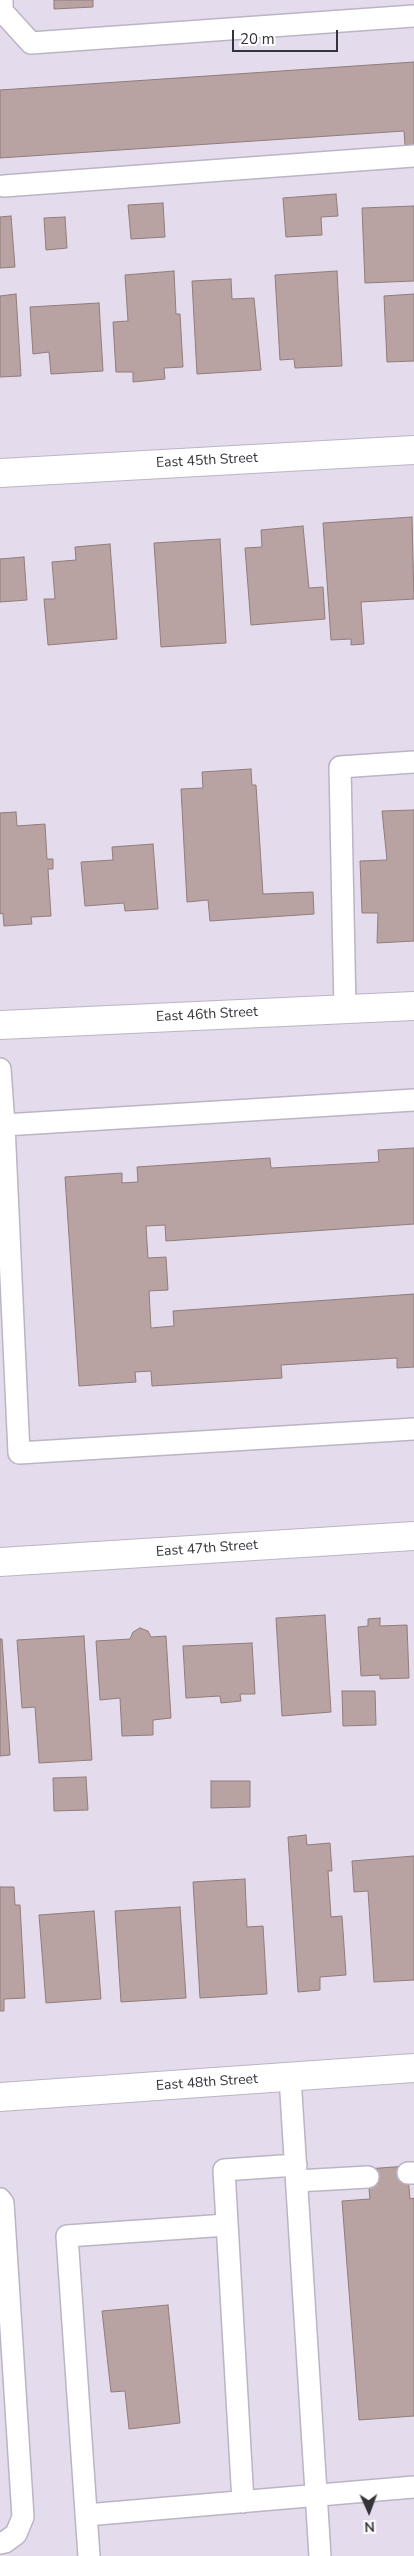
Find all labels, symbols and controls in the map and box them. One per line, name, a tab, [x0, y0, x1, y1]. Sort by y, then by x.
scale bar	[234, 20, 340, 52]
text: 20 m	[240, 29, 275, 49]
street label: East 45th Street	[156, 450, 258, 472]
street label: East 46th Street	[156, 1004, 258, 1026]
street label: East 47th Street	[155, 1537, 259, 1561]
street label: East 48th Street	[155, 2071, 259, 2095]
north arrow	[344, 2486, 394, 2536]
text: N	[364, 2517, 375, 2536]

